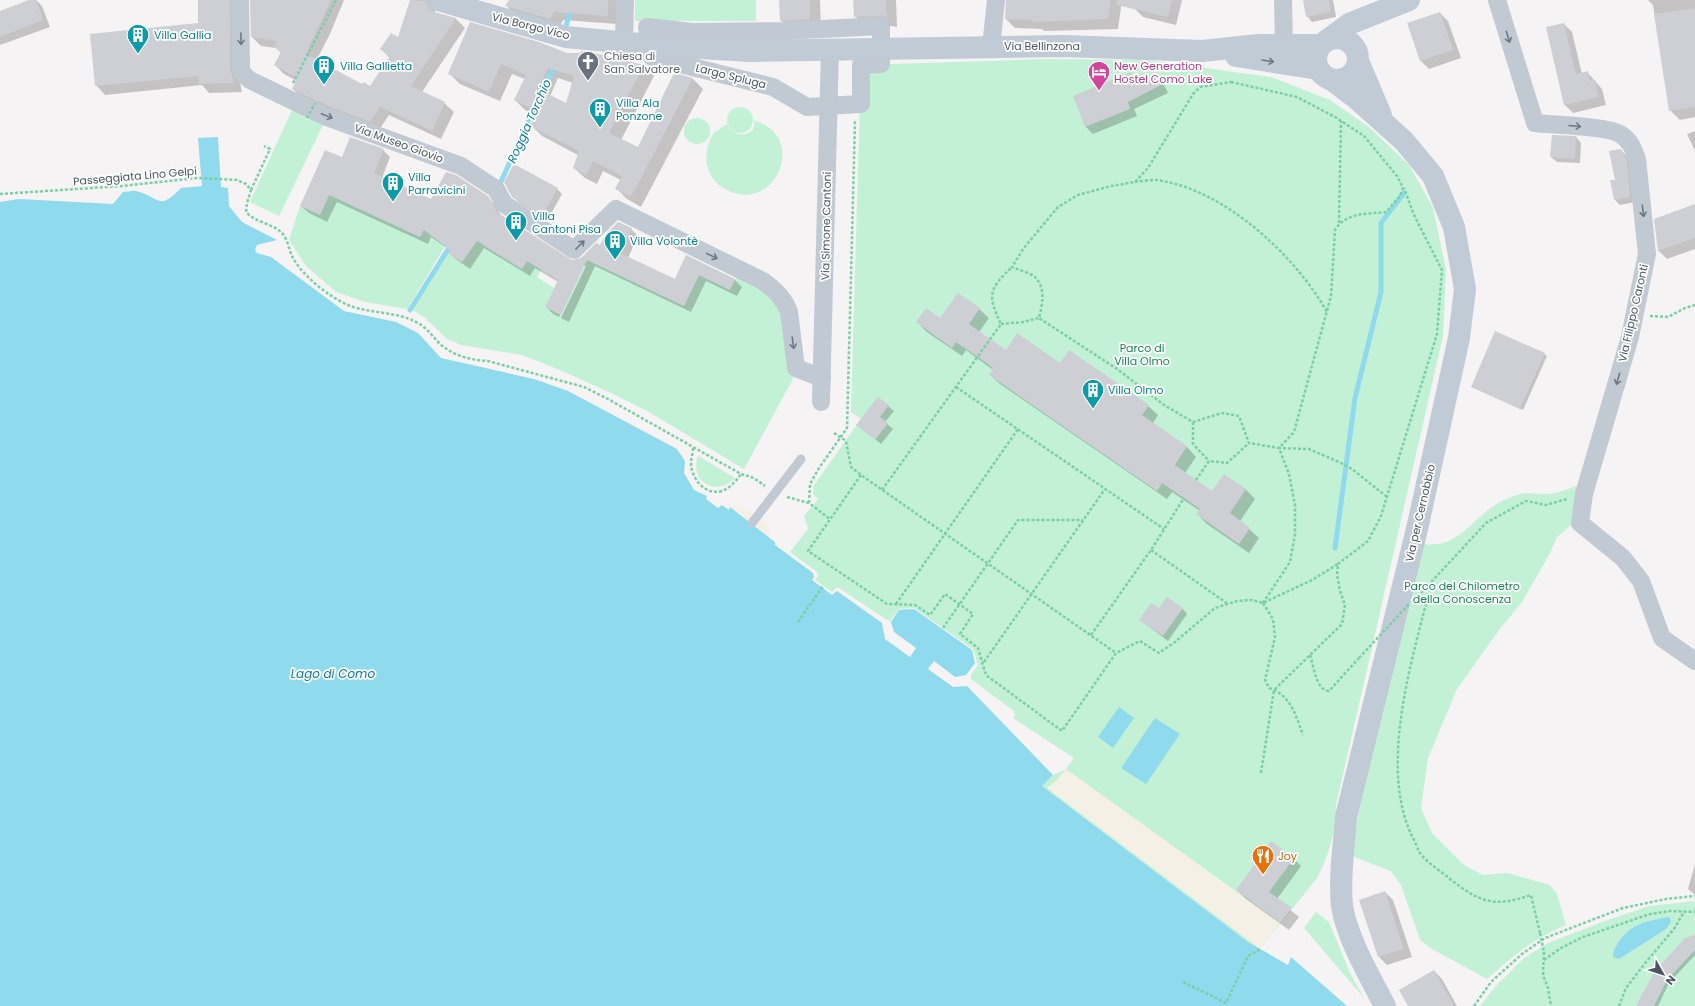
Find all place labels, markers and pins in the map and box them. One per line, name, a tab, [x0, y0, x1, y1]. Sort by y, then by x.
building icon: Villa Gallia	[125, 22, 151, 55]
place label: Villa Gallia	[154, 27, 211, 43]
place label: Chiesa di San Salvatore	[604, 48, 680, 77]
church icon: Chiesa di San Salvatore	[575, 49, 601, 82]
building icon: Villa Gallietta	[311, 53, 337, 86]
place label: Villa Gallietta	[340, 58, 412, 74]
place label: New Generation Hostel Como Lake	[1114, 58, 1213, 87]
hotel icon: New Generation Hostel Como Lake	[1086, 59, 1112, 92]
place label: Villa Ala Ponzone	[616, 95, 663, 124]
building icon: Villa Ala Ponzone	[587, 96, 613, 129]
place label: Villa Parravicini	[408, 169, 466, 198]
building icon: Villa Parravicini	[380, 170, 406, 203]
place label: Villa Cantoni Pisa	[532, 208, 601, 237]
building icon: Villa Cantoni Pisa	[503, 209, 529, 242]
building icon: Villa Volontè	[602, 228, 628, 261]
place label: Villa Volontè	[630, 233, 698, 249]
building icon: Villa Olmo	[1080, 377, 1106, 410]
place label: Villa Olmo	[1108, 382, 1164, 398]
restaurant icon: Joy	[1250, 843, 1276, 876]
place label: Joy	[1278, 848, 1298, 864]

